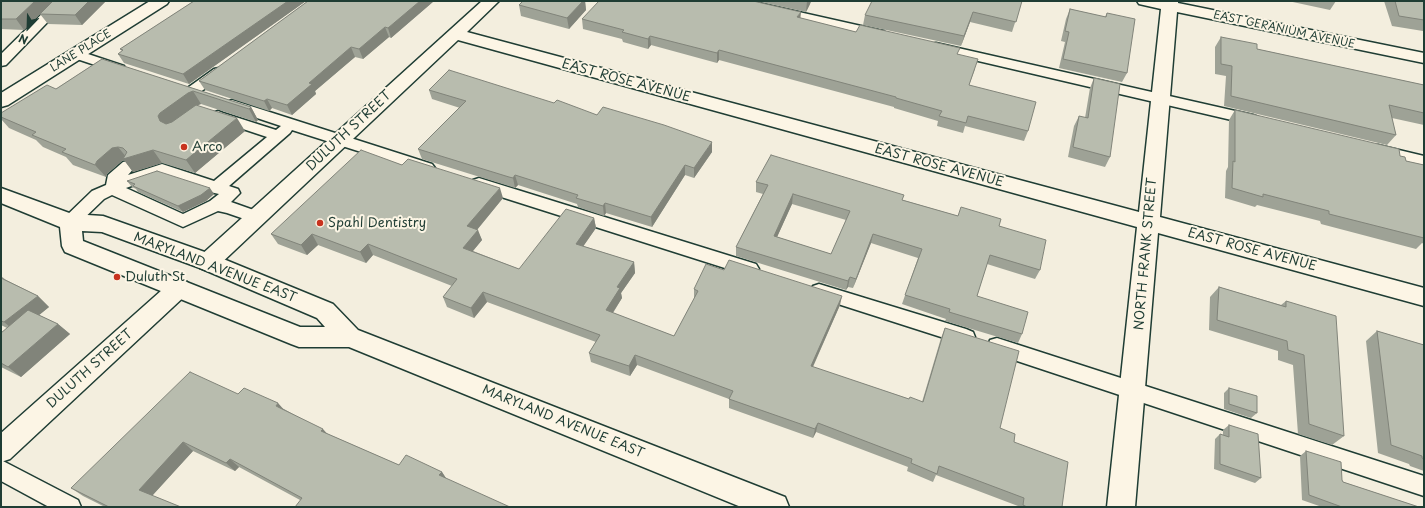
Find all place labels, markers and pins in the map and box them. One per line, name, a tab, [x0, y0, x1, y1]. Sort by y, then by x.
place label: Arco	[192, 139, 223, 155]
marker: Arco	[179, 142, 189, 152]
place label: Spahl Dentistry	[328, 215, 426, 231]
marker: Spahl Dentistry	[315, 218, 325, 228]
place label: Duluth St	[125, 269, 185, 285]
marker: Duluth St	[112, 272, 122, 282]

